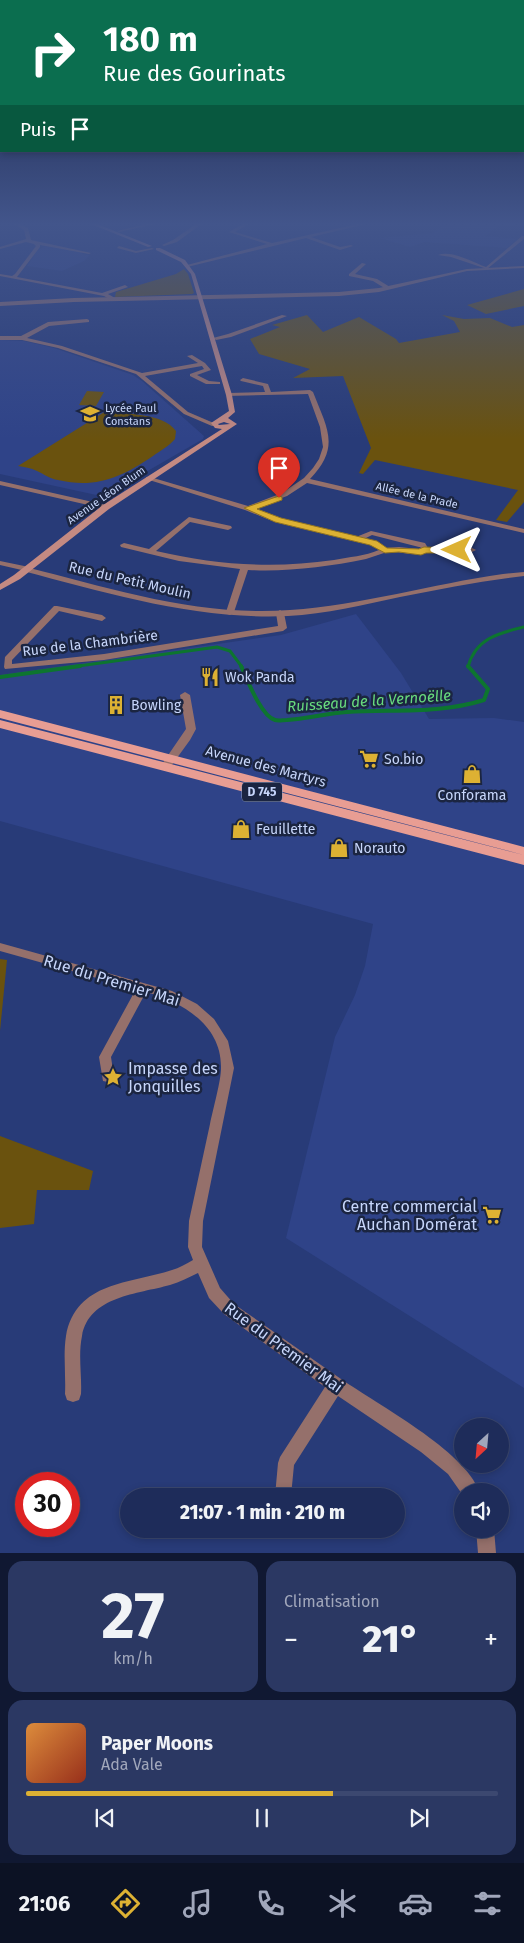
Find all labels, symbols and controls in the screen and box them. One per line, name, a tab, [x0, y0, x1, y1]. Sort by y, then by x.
text: 180 m	[103, 18, 198, 60]
icon: right	[20, 20, 85, 85]
text: Rue des Gourinats	[103, 60, 286, 87]
icon: arrive	[66, 115, 94, 143]
text: Puis	[20, 118, 56, 141]
place label: Lycée Paul Constans	[105, 402, 156, 428]
school or university icon: Lycée Paul Constans	[79, 403, 101, 425]
pin	[258, 447, 300, 498]
icon: arrive	[265, 454, 293, 482]
street label: Avenue Léon Blum	[65, 464, 148, 527]
street label: Allée de la Prade	[375, 480, 459, 511]
position arrow	[430, 523, 482, 575]
street label: Rue du Petit Moulin	[67, 558, 193, 603]
street label: Rue de la Chambrière	[21, 627, 159, 660]
restaurant icon: Wok Panda	[199, 666, 221, 688]
place label: Wok Panda	[225, 669, 295, 686]
water label: Ruisseau de la Vernoëlle	[287, 686, 452, 716]
building icon: Bowling	[105, 694, 127, 716]
place label: Bowling	[131, 697, 182, 714]
street label: Avenue des Martyrs	[204, 742, 328, 791]
supermarket icon: So.bio	[358, 748, 380, 770]
place label: So.bio	[384, 751, 423, 768]
shop icon: Conforama	[461, 763, 483, 785]
road number: D 745	[242, 782, 282, 802]
place label: Conforama	[438, 787, 506, 804]
shop icon: Feuillette	[230, 818, 252, 840]
place label: Feuillette	[256, 821, 315, 838]
shop icon: Norauto	[328, 837, 350, 859]
place label: Norauto	[354, 840, 405, 857]
street label: Rue du Premier Mai	[41, 951, 182, 1010]
place label: Impasse des Jonquilles	[128, 1059, 218, 1096]
place icon: Impasse des Jonquilles	[102, 1066, 124, 1088]
place label: Centre commercial Auchan Domérat	[342, 1197, 477, 1234]
supermarket icon: Centre commercial Auchan Domérat	[481, 1204, 503, 1226]
street label: Rue du Premier Mai	[221, 1298, 347, 1397]
north arrow	[454, 1418, 509, 1472]
map controls	[454, 1418, 509, 1538]
speed limit sign: 30	[15, 1472, 80, 1537]
button: sound	[454, 1483, 509, 1538]
text: 21:07 · 1 min · 210 m	[180, 1501, 345, 1524]
text: 27	[101, 1577, 165, 1655]
text: Climatisation	[284, 1592, 380, 1611]
text: 21°	[363, 1616, 419, 1662]
text: −	[284, 1623, 298, 1656]
text: +	[484, 1623, 498, 1656]
text: km/h	[113, 1649, 153, 1668]
text: Paper Moons	[101, 1732, 213, 1755]
text: Ada Vale	[101, 1755, 163, 1774]
icon: previous	[91, 1804, 119, 1832]
icon: pause	[248, 1804, 276, 1832]
icon: next	[405, 1804, 433, 1832]
icon: directions	[108, 1886, 143, 1921]
icon: music	[180, 1886, 215, 1921]
icon: phone	[253, 1886, 288, 1921]
icon: climate	[325, 1886, 360, 1921]
icon: car	[398, 1886, 433, 1921]
icon: filters	[470, 1886, 505, 1921]
text: 21:06	[19, 1890, 70, 1917]

